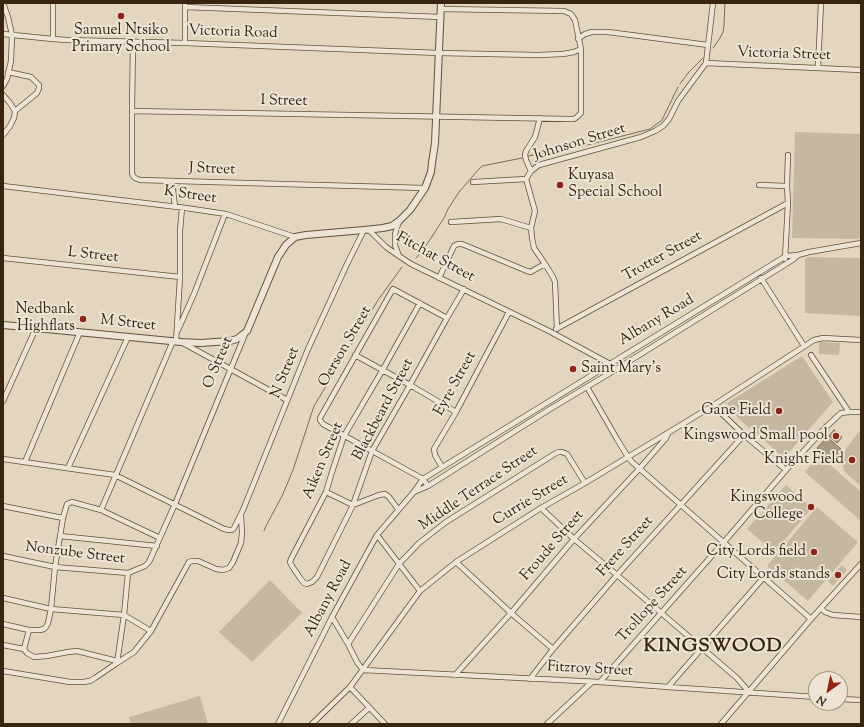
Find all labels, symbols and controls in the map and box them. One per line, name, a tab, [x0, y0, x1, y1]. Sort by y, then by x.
marker: Samuel Ntsiko Primary School	[116, 11, 126, 21]
place label: Samuel Ntsiko Primary School	[72, 22, 170, 57]
street label: Victoria Road	[188, 22, 278, 44]
street label: Victoria Street	[737, 44, 831, 66]
street label: I Street	[260, 93, 308, 111]
street label: Johnson Street	[532, 120, 628, 166]
street label: J Street	[189, 160, 235, 180]
place label: Kuyasa Special School	[568, 167, 662, 202]
marker: Kuyasa Special School	[555, 180, 565, 190]
street label: K Street	[163, 183, 217, 209]
street label: Trotter Street	[620, 228, 706, 286]
street label: Fitchat Street	[393, 229, 477, 287]
street label: L Street	[67, 244, 119, 268]
street label: Albany Road	[616, 292, 698, 350]
place label: Nedbank Highflats	[16, 301, 75, 336]
street label: Oerson Street	[316, 303, 376, 391]
street label: M Street	[99, 312, 157, 336]
marker: Nedbank Highflats	[78, 314, 88, 324]
street label: O Street	[200, 334, 238, 392]
street label: N Street	[268, 345, 304, 401]
street label: Eyre Street	[431, 349, 481, 419]
street label: Blackbeard Street	[350, 356, 418, 464]
place label: Saint Mary's	[581, 360, 661, 378]
marker: Saint Mary's	[568, 364, 578, 374]
place label: Gane Field	[701, 402, 771, 420]
marker: Gane Field	[774, 406, 784, 416]
street label: Aiken Street	[300, 420, 348, 502]
place label: Kingswood Small pool	[683, 427, 828, 445]
marker: Kingswood Small pool	[831, 431, 841, 441]
street label: Middle Terrace Street	[416, 443, 542, 535]
place label: Knight Field	[764, 451, 844, 469]
marker: Knight Field	[847, 455, 857, 465]
street label: Currie Street	[490, 471, 572, 531]
place label: Kingswood College	[730, 489, 803, 524]
marker: Kingswood College	[806, 502, 816, 512]
street label: Froude Street	[517, 507, 589, 585]
street label: Frere Street	[594, 513, 658, 581]
street label: Nonzube Street	[24, 539, 126, 569]
place label: City Lords field	[706, 543, 806, 561]
marker: City Lords field	[809, 547, 819, 557]
street label: Albany Road	[301, 558, 357, 640]
street label: Trollope Street	[614, 563, 692, 647]
place label: City Lords stands	[717, 566, 830, 584]
marker: City Lords stands	[833, 570, 843, 580]
district label: KINGSWOOD	[644, 637, 782, 659]
street label: Fitzroy Street	[547, 659, 633, 681]
north arrow	[808, 671, 848, 711]
text: N	[814, 691, 830, 709]

